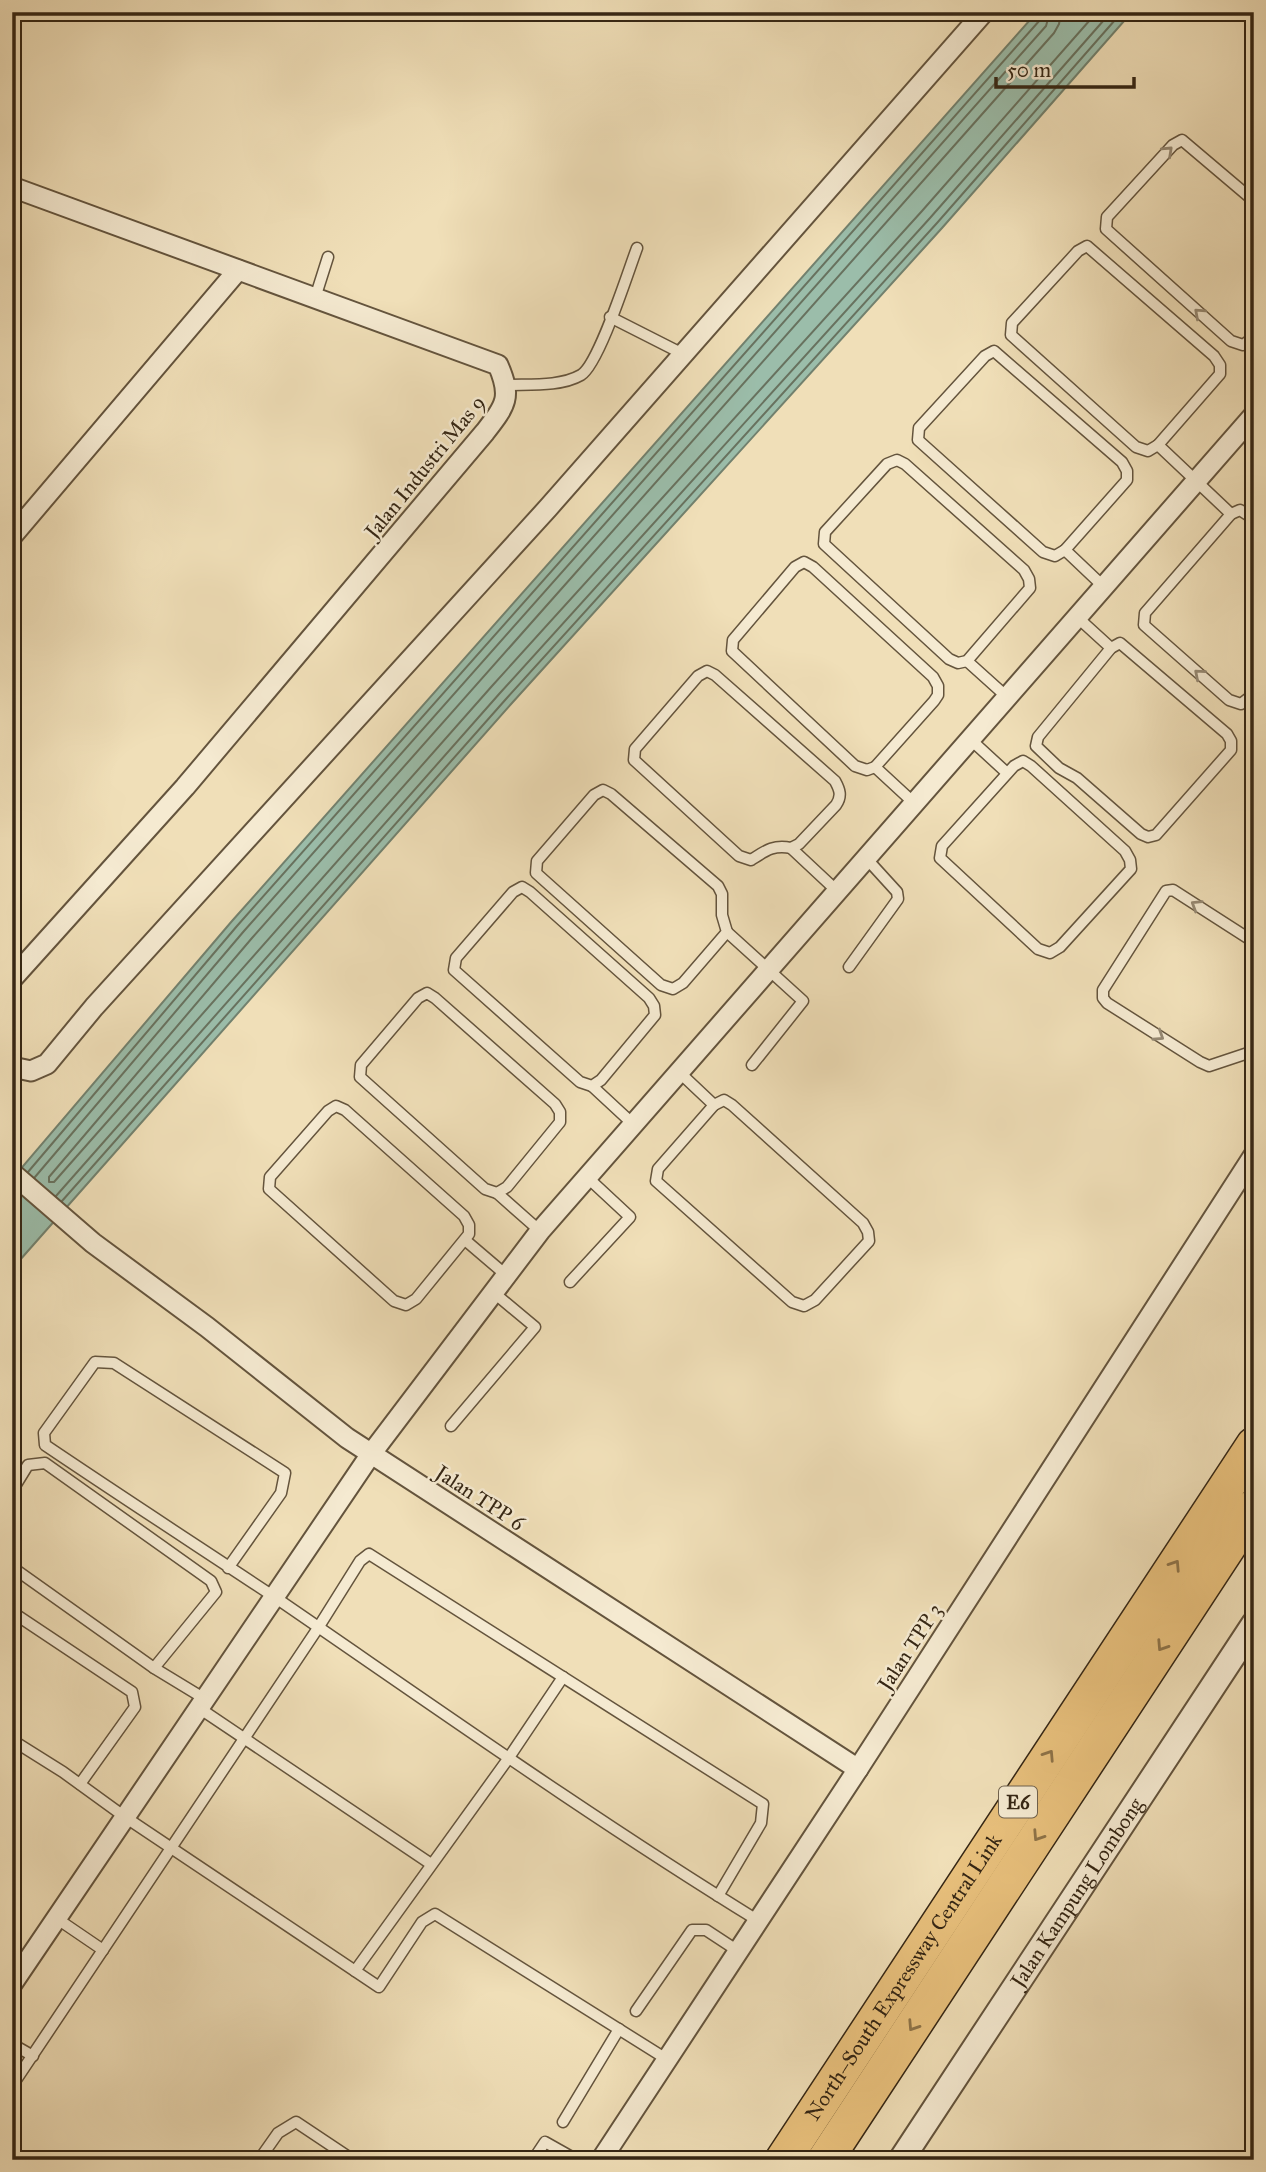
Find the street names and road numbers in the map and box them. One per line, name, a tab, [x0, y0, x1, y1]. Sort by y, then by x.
street label: Jalan Industri Mas 9	[358, 390, 491, 545]
street label: Jalan TPP 6	[429, 1458, 530, 1537]
street label: Jalan TPP 3	[871, 1599, 948, 1697]
road number: E6	[999, 1786, 1037, 1818]
street label: Jalan Kampung Lombong	[1004, 1793, 1149, 1994]
street label: North–South Expressway Central Link	[800, 1828, 1008, 2126]

